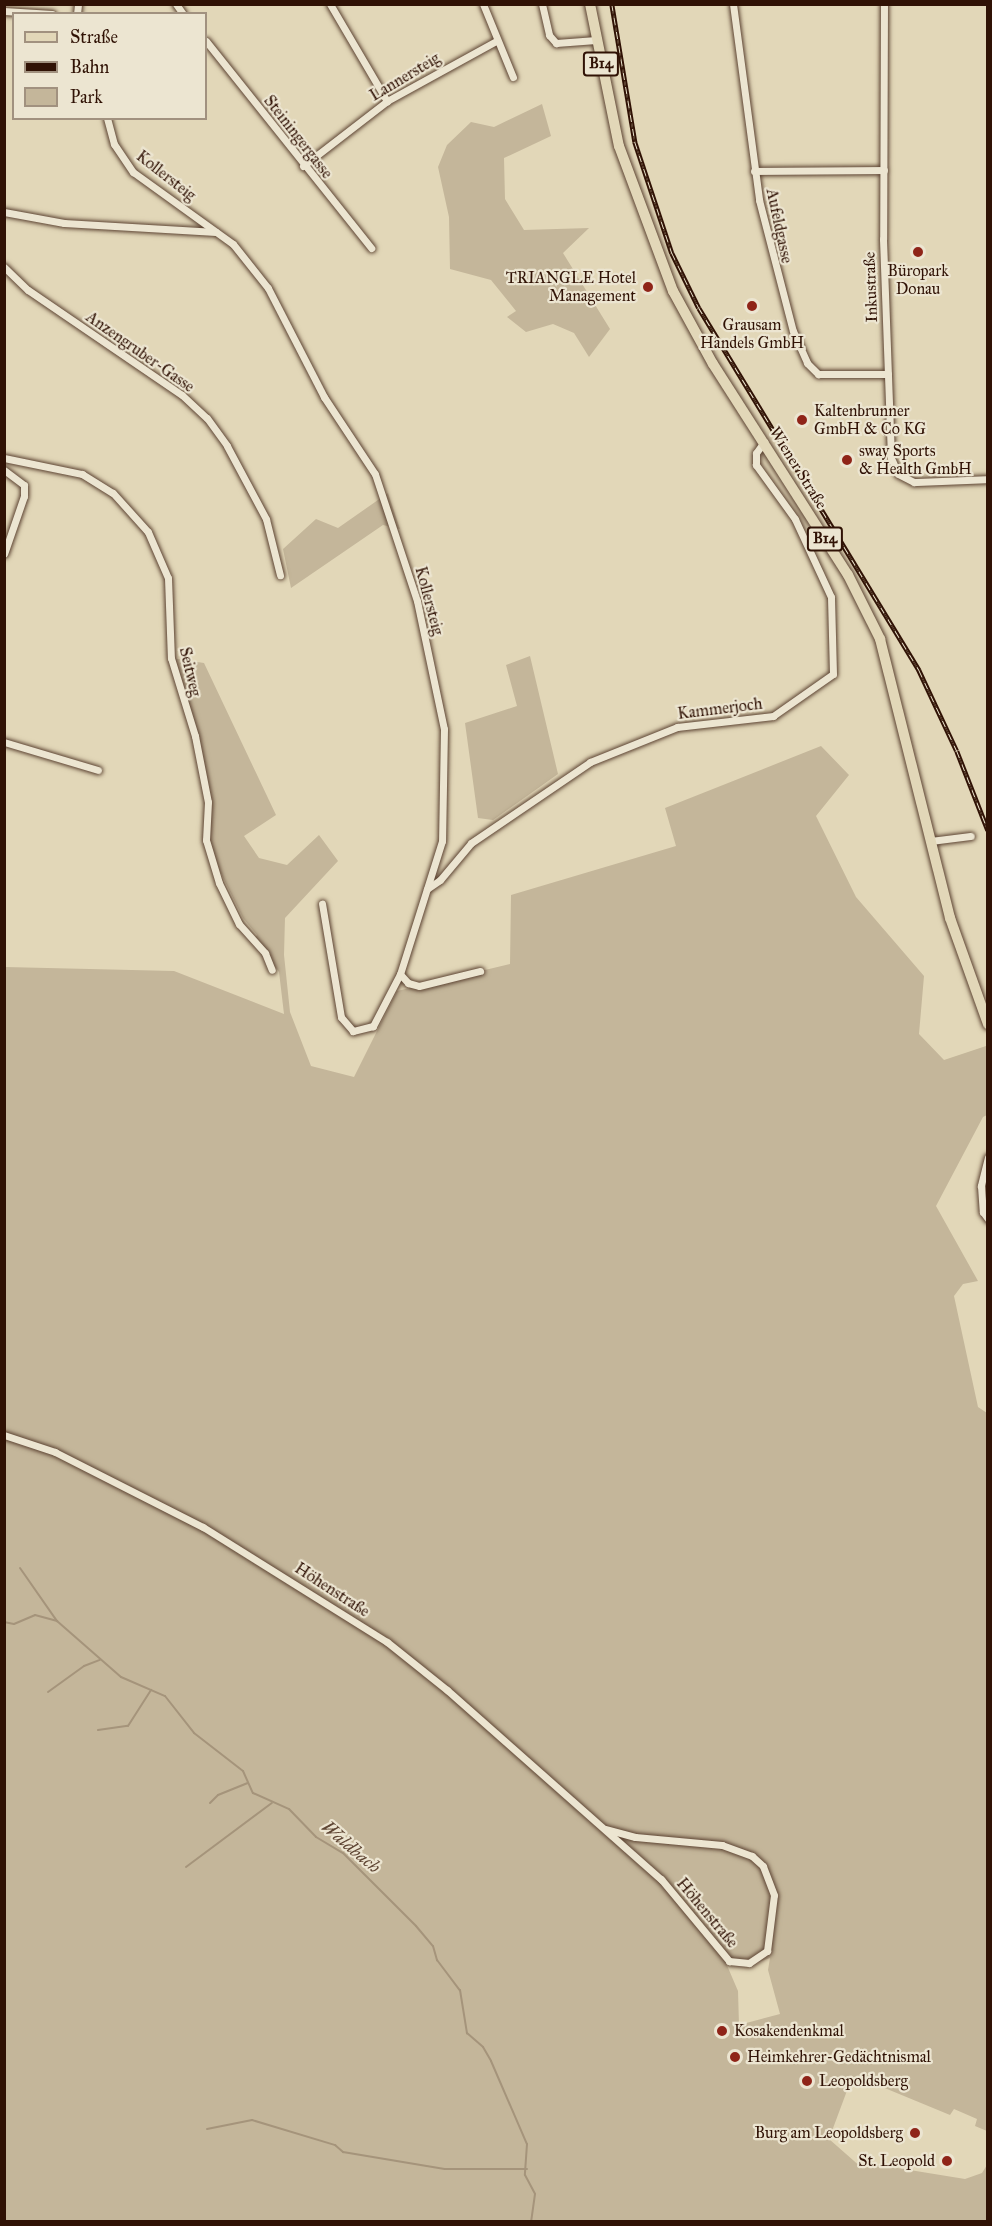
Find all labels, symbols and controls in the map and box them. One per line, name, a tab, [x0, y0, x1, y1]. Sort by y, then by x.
legend	[12, 12, 207, 120]
text: Straße	[70, 26, 118, 48]
street label: Lannersteig	[366, 49, 444, 105]
road number: B14	[582, 52, 620, 76]
text: Bahn	[70, 56, 109, 78]
text: Park	[70, 86, 103, 108]
street label: Steiningergasse	[260, 92, 336, 182]
street label: Kollersteig	[132, 147, 200, 205]
street label: Aufeldgasse	[762, 187, 796, 265]
marker: Büropark Donau	[911, 245, 925, 259]
street label: Inkustraße	[860, 251, 882, 323]
place label: Büropark Donau	[887, 261, 949, 299]
place label: TRIANGLE Hotel Management	[506, 268, 636, 306]
marker: TRIANGLE Hotel Management	[641, 280, 655, 294]
marker: Grausam Handels GmbH	[745, 299, 759, 313]
street label: Anzengruber-Gasse	[82, 307, 198, 397]
place label: Grausam Handels GmbH	[700, 315, 804, 353]
place label: Kaltenbrunner GmbH & Co KG	[814, 401, 926, 439]
marker: Kaltenbrunner GmbH & Co KG	[795, 413, 809, 427]
street label: Wiener Straße	[765, 423, 831, 513]
place label: sway Sports & Health GmbH	[859, 441, 972, 479]
marker: sway Sports & Health GmbH	[840, 453, 854, 467]
road number: B14	[806, 527, 844, 551]
street label: Kollersteig	[411, 564, 447, 638]
street label: Seitweg	[175, 645, 205, 699]
street label: Kammerjoch	[676, 694, 764, 724]
street label: Höhenstraße	[291, 1559, 373, 1621]
water label: Waldbach	[317, 1816, 385, 1878]
street label: Höhenstraße	[672, 1874, 742, 1952]
place label: Kosakendenkmal	[734, 2021, 844, 2041]
marker: Kosakendenkmal	[715, 2024, 729, 2038]
place label: Heimkehrer-Gedächtnismal	[747, 2047, 931, 2067]
marker: Heimkehrer-Gedächtnismal	[728, 2050, 742, 2064]
place label: Leopoldsberg	[819, 2071, 908, 2091]
marker: Leopoldsberg	[800, 2074, 814, 2088]
place label: Burg am Leopoldsberg	[755, 2123, 903, 2143]
marker: Burg am Leopoldsberg	[908, 2126, 922, 2140]
place label: St. Leopold	[858, 2151, 935, 2171]
marker: St. Leopold	[940, 2154, 954, 2168]

